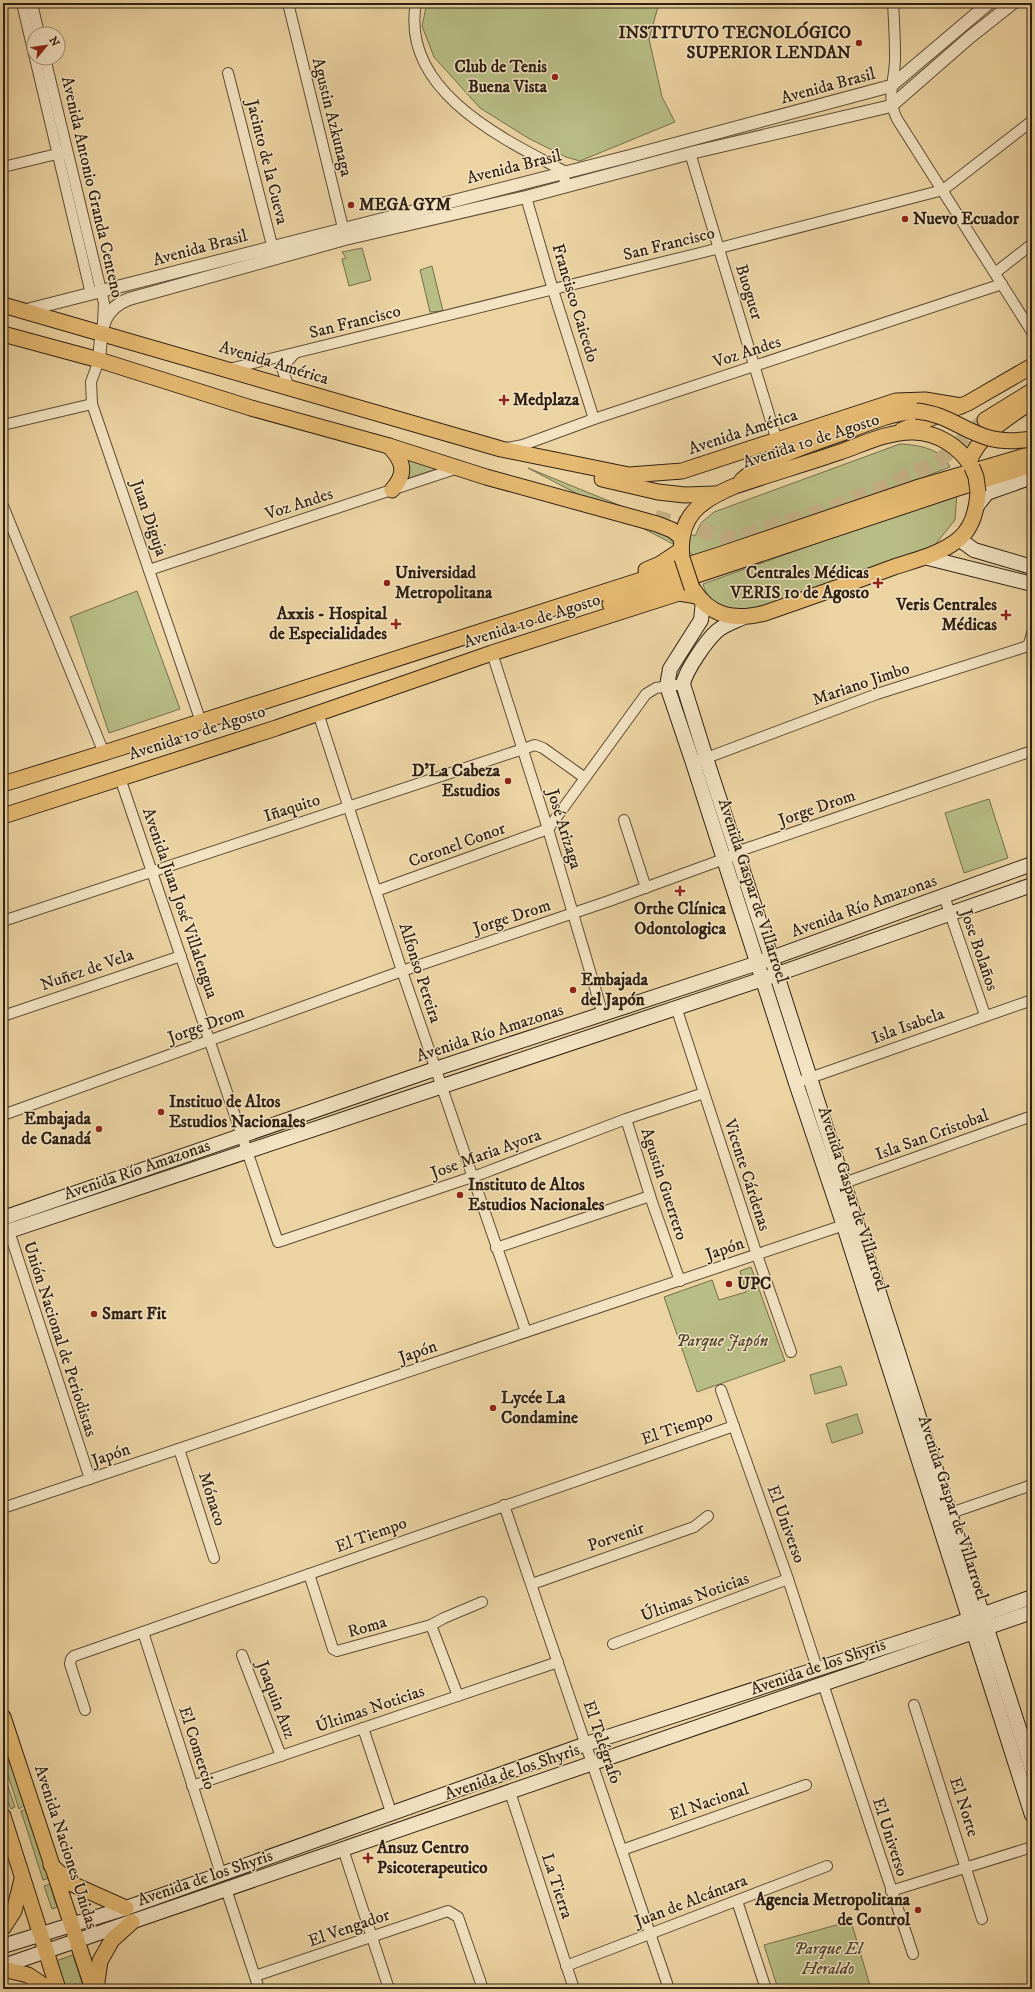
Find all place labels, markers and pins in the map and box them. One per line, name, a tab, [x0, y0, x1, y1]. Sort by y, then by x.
place label: INSTITUTO TECNOLÓGICO SUPERIOR LENDAN	[619, 21, 851, 64]
marker: INSTITUTO TECNOLÓGICO SUPERIOR LENDAN	[854, 38, 864, 48]
place label: Club de Tenis Buena Vista	[455, 56, 548, 98]
marker: Club de Tenis Buena Vista	[550, 72, 560, 82]
place label: MEGA GYM	[359, 194, 452, 216]
marker: MEGA GYM	[346, 200, 356, 210]
place label: Nuevo Ecuador	[913, 208, 1020, 230]
marker: Nuevo Ecuador	[900, 214, 910, 224]
place label: Medplaza	[513, 389, 580, 411]
marker: Medplaza	[498, 394, 510, 406]
place label: Universidad Metropolitana	[395, 562, 493, 604]
place label: Centrales Médicas VERIS 10 de Agosto	[729, 562, 869, 604]
marker: Centrales Médicas VERIS 10 de Agosto	[872, 577, 884, 589]
marker: Universidad Metropolitana	[382, 578, 392, 588]
place label: Veris Centrales Médicas	[895, 594, 997, 636]
place label: Axxis - Hospital de Especialidades	[269, 603, 388, 645]
marker: Veris Centrales Médicas	[1000, 609, 1012, 621]
marker: Axxis - Hospital de Especialidades	[390, 618, 402, 630]
place label: D'La Cabeza Estudios	[412, 760, 501, 802]
marker: D'La Cabeza Estudios	[503, 776, 513, 786]
marker: Orthe Clínica Odontologica	[674, 885, 686, 897]
place label: Orthe Clínica Odontologica	[634, 898, 727, 940]
place label: Embajada del Japón	[581, 969, 649, 1011]
marker: Embajada del Japón	[568, 985, 578, 995]
place label: Instituo de Altos Estudios Nacionales	[169, 1091, 306, 1133]
marker: Instituo de Altos Estudios Nacionales	[156, 1107, 166, 1117]
place label: Embajada de Canadá	[21, 1108, 92, 1150]
marker: Embajada de Canadá	[94, 1124, 104, 1134]
place label: Instituto de Altos Estudios Nacionales	[468, 1174, 605, 1216]
marker: Instituto de Altos Estudios Nacionales	[455, 1190, 465, 1200]
place label: UPC	[737, 1273, 771, 1295]
marker: UPC	[724, 1279, 734, 1289]
place label: Smart Fit	[102, 1303, 167, 1325]
marker: Smart Fit	[89, 1309, 99, 1319]
place label: Lycée La Condamine	[501, 1387, 578, 1429]
marker: Lycée La Condamine	[488, 1403, 498, 1413]
place label: Ansuz Centro Psicoterapeutico	[376, 1837, 488, 1879]
marker: Ansuz Centro Psicoterapeutico	[362, 1852, 374, 1864]
place label: Agencia Metropolitana de Control	[754, 1889, 911, 1931]
marker: Agencia Metropolitana de Control	[913, 1905, 923, 1915]

